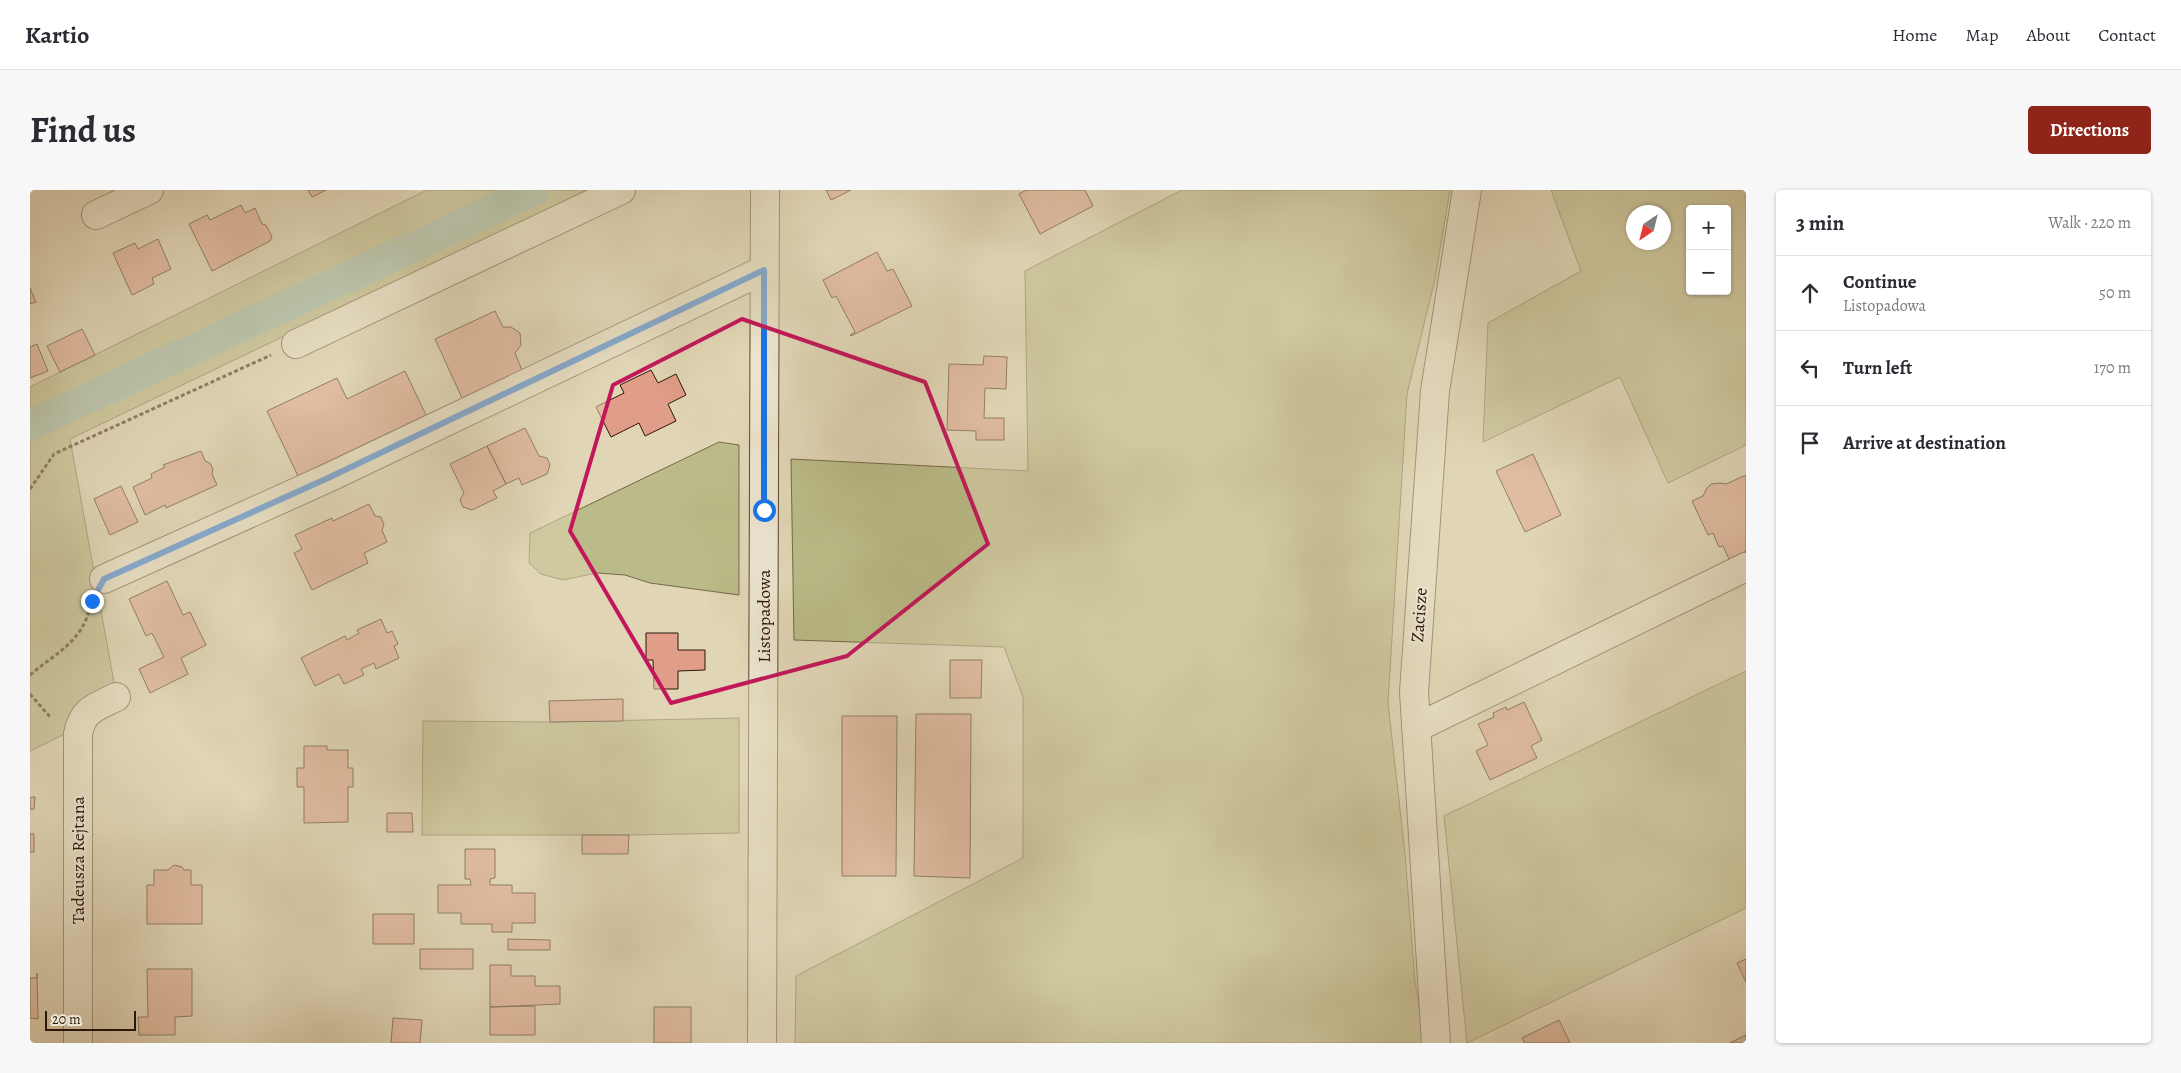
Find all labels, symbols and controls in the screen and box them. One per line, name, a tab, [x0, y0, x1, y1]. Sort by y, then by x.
text: Kartio	[25, 19, 89, 51]
text: Home	[1892, 23, 1937, 47]
text: Map	[1965, 23, 1998, 47]
text: About	[2026, 23, 2070, 47]
text: Contact	[2098, 23, 2156, 47]
text: Find us	[30, 106, 136, 154]
button: Directions	[2028, 106, 2151, 154]
north arrow	[1626, 205, 1671, 250]
map controls	[1686, 205, 1731, 295]
button: +	[1686, 205, 1731, 250]
text: 3 min	[1796, 209, 1844, 237]
text: Walk · 220 m	[2048, 212, 2131, 234]
button: −	[1686, 250, 1731, 295]
text: Continue	[1843, 269, 1917, 295]
icon: ahead	[1796, 279, 1824, 307]
text: 50 m	[2099, 282, 2131, 304]
text: Listopadowa	[1843, 295, 1926, 317]
icon: left	[1796, 354, 1824, 382]
text: Turn left	[1843, 355, 1912, 381]
text: 170 m	[2094, 357, 2131, 379]
icon: arrive	[1796, 429, 1824, 457]
text: Arrive at destination	[1843, 430, 2006, 456]
route start	[753, 499, 776, 522]
street label: Listopadowa	[752, 569, 776, 663]
street label: Zacisze	[1405, 587, 1433, 643]
route end	[81, 590, 104, 613]
street label: Tadeusza Rejtana	[66, 795, 90, 924]
scale bar	[45, 1008, 136, 1031]
text: 20 m	[52, 1010, 81, 1029]

